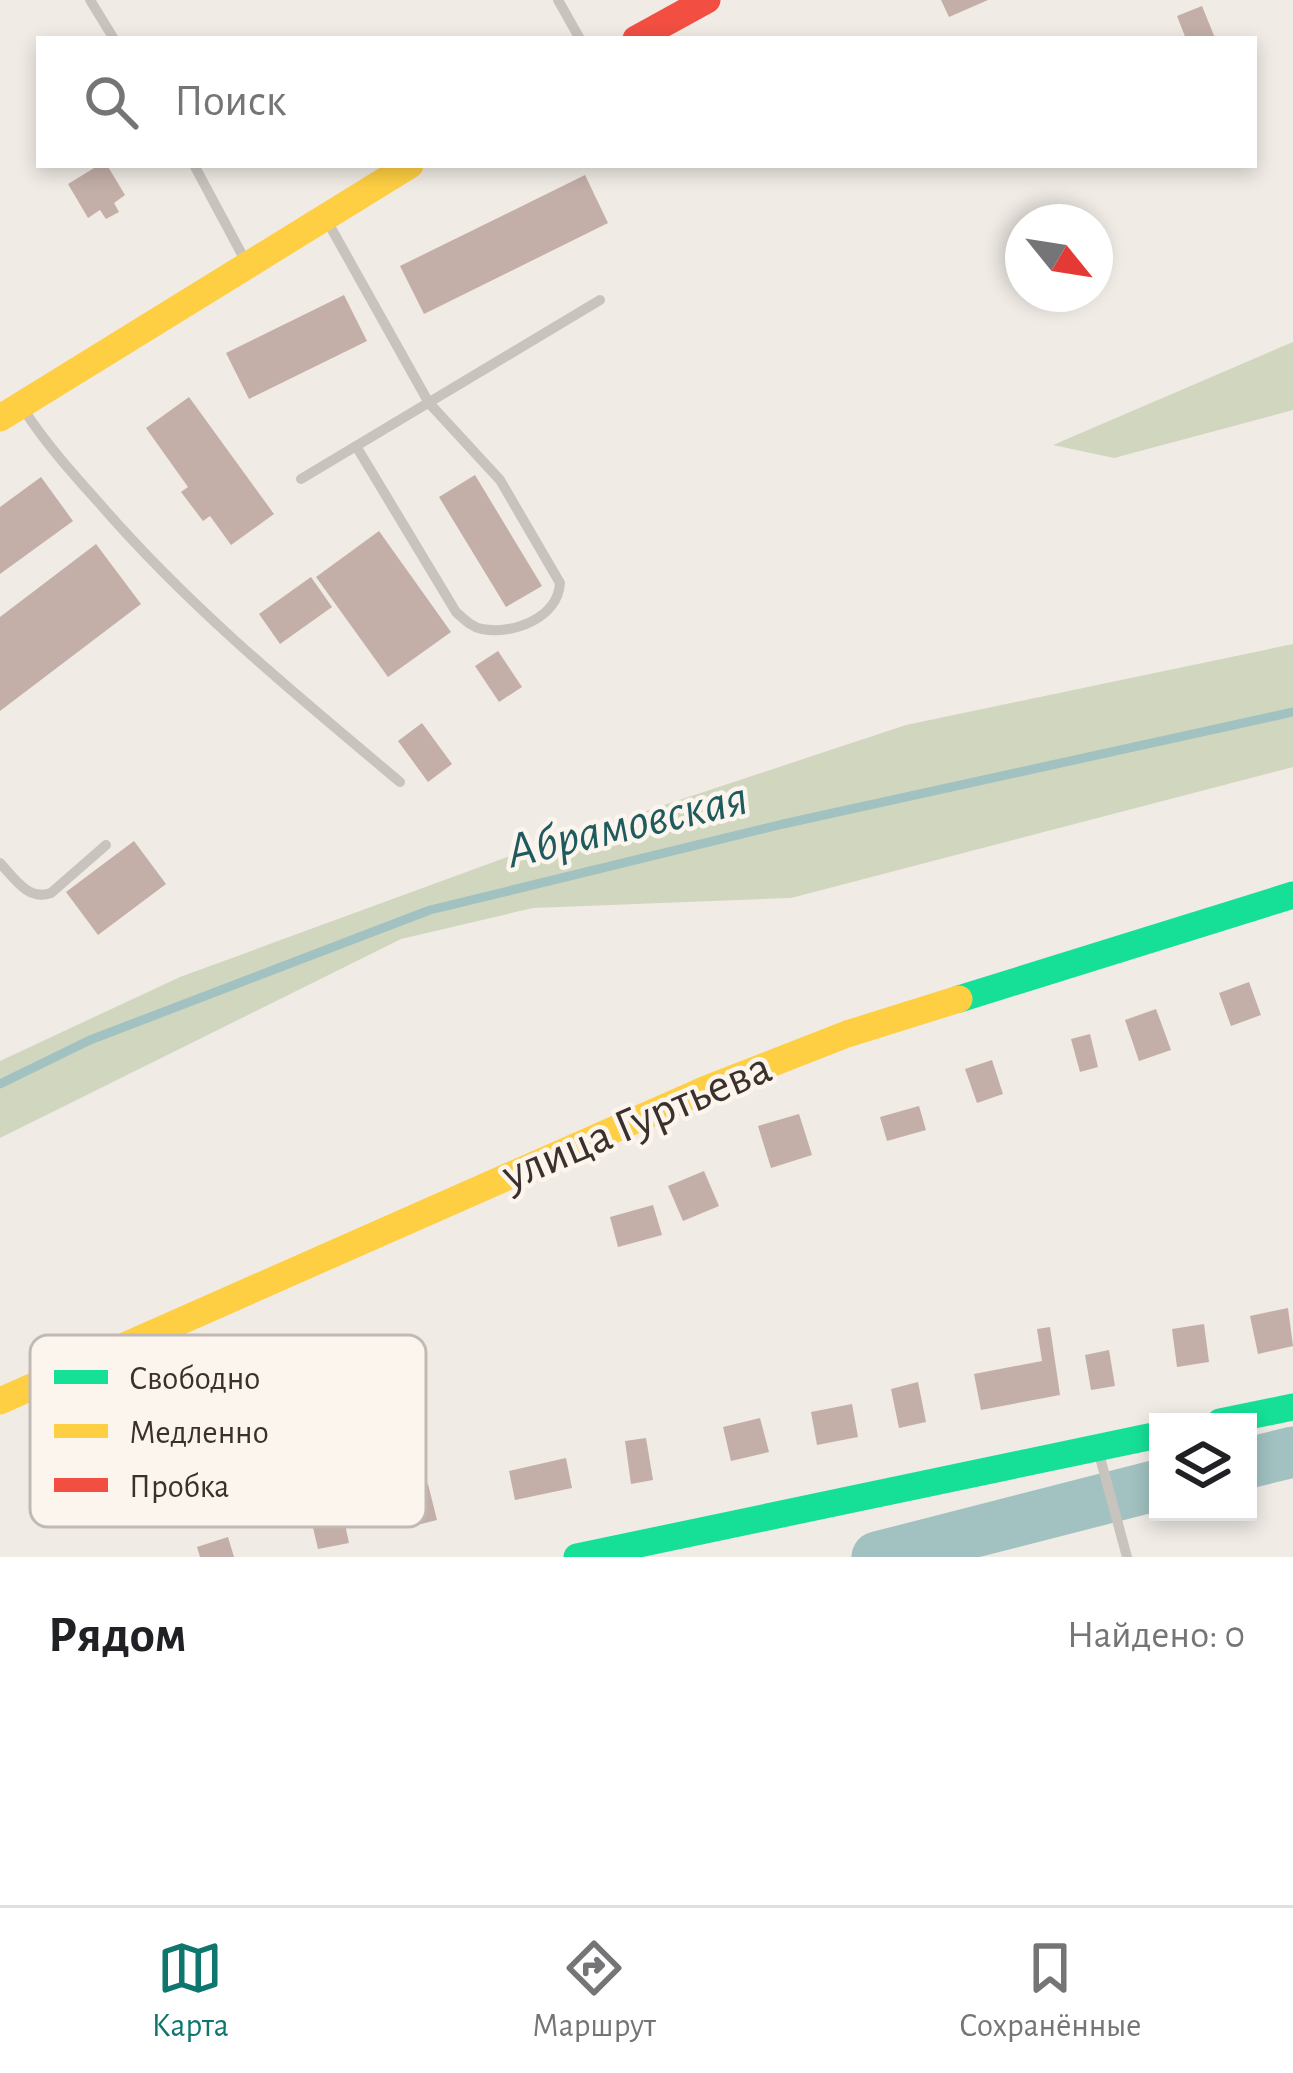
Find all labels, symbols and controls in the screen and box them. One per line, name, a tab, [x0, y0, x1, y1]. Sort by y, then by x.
search box	[36, 36, 1257, 168]
icon: search	[78, 69, 144, 135]
text: Поиск	[174, 79, 286, 124]
north arrow	[1005, 204, 1113, 312]
water label: Абрамовская	[501, 773, 752, 878]
street label: улица Гуртьева	[494, 1044, 779, 1201]
legend	[30, 1335, 426, 1527]
text: Свободно	[129, 1363, 260, 1396]
map controls	[1149, 1413, 1257, 1521]
button: layers	[1149, 1413, 1257, 1521]
text: Медленно	[129, 1417, 269, 1450]
text: Пробка	[129, 1471, 229, 1504]
text: Рядом	[48, 1610, 187, 1661]
text: Найдено: 0	[1067, 1616, 1245, 1655]
tab: Карта	[152, 1935, 229, 2047]
tab: Маршрут	[532, 1935, 656, 2047]
tab: Сохранённые	[959, 1935, 1141, 2047]

